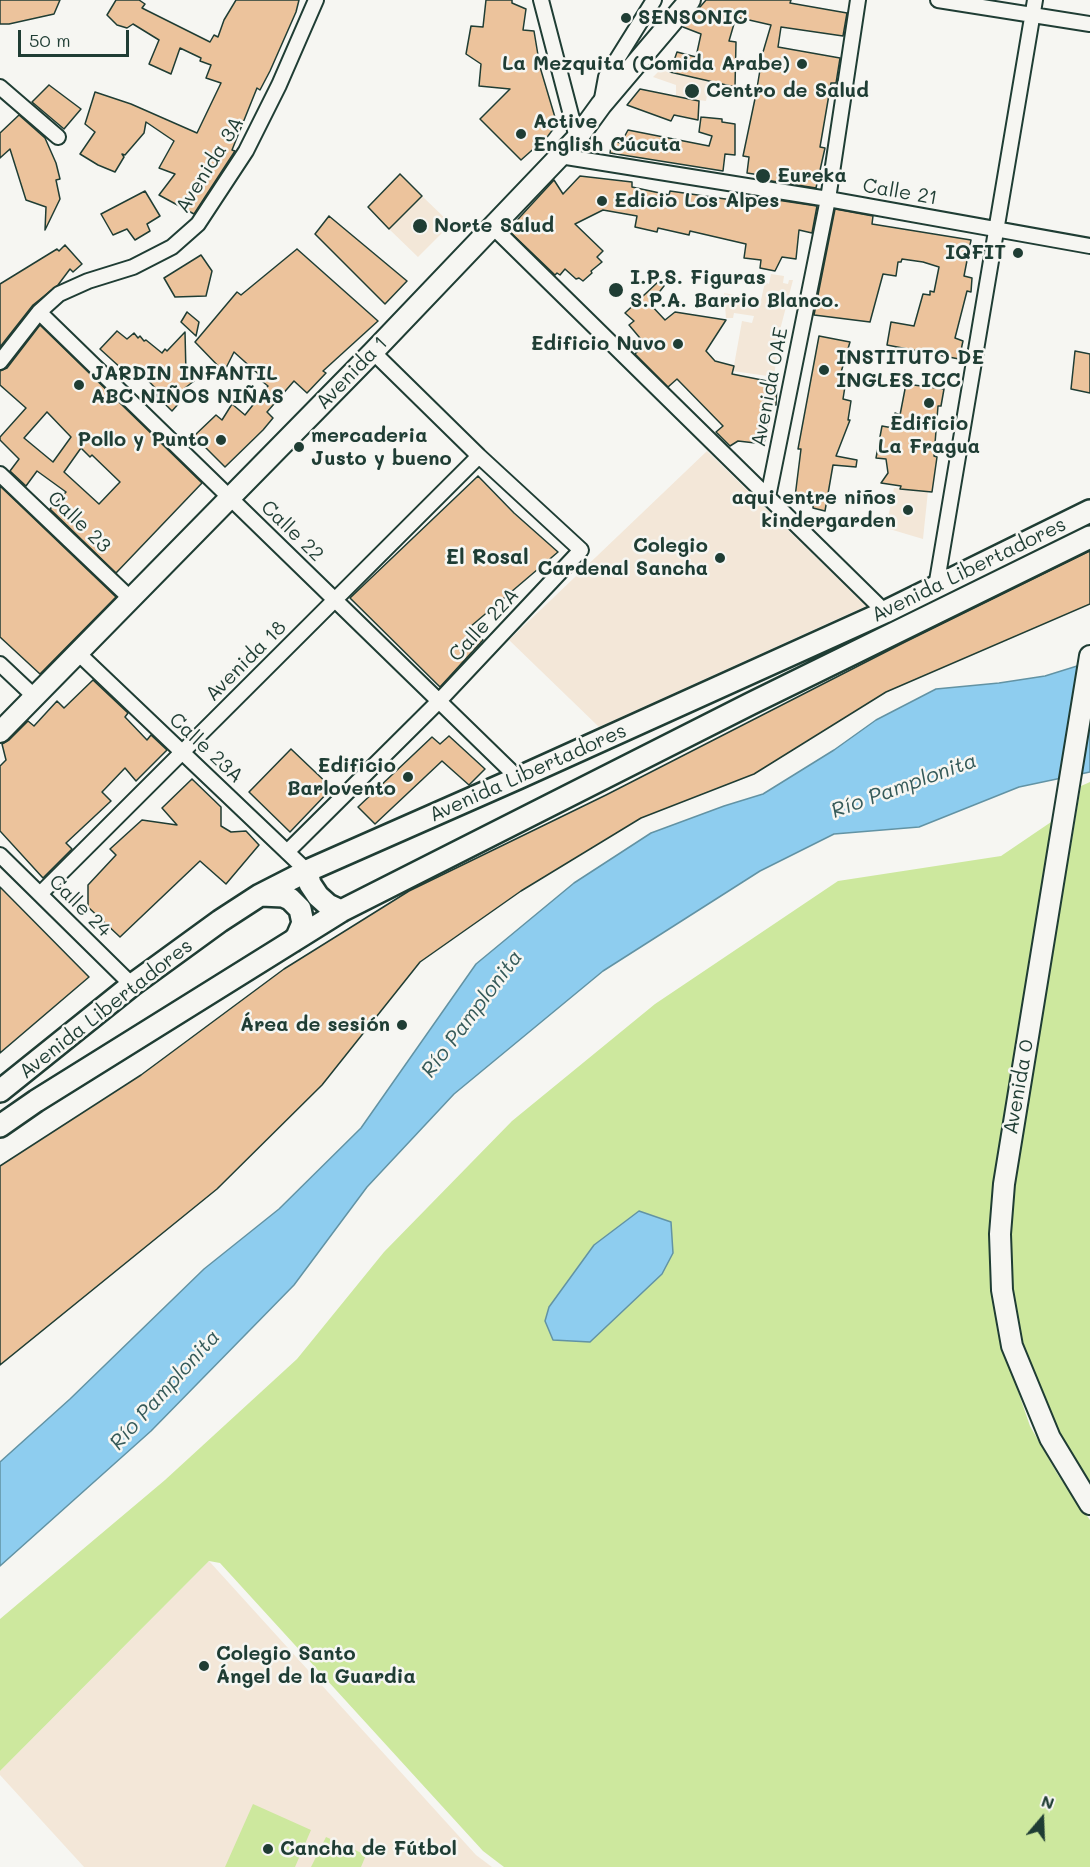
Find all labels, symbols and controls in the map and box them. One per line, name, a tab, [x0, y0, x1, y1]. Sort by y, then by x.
place label: SENSONIC	[638, 6, 747, 30]
marker: SENSONIC	[619, 11, 633, 25]
scale bar	[21, 18, 132, 56]
text: 50 m	[29, 28, 71, 52]
place label: La Mezquita (Comida Arabe)	[502, 52, 790, 76]
marker: La Mezquita (Comida Arabe)	[795, 57, 809, 71]
place label: Centro de Salud	[706, 79, 869, 103]
marker: Centro de Salud	[683, 82, 701, 100]
place label: Active English Cúcuta	[533, 110, 681, 157]
street label: Avenida 3A	[171, 112, 249, 218]
marker: Active English Cúcuta	[514, 127, 528, 141]
place label: Eureka	[777, 164, 847, 188]
marker: Eureka	[754, 167, 772, 185]
street label: Calle 21	[861, 174, 939, 210]
place label: Edicio Los Alpes	[614, 189, 779, 213]
marker: Edicio Los Alpes	[595, 194, 609, 208]
place label: Norte Salud	[434, 214, 554, 238]
marker: Norte Salud	[411, 217, 429, 235]
place label: IQFIT	[945, 241, 1006, 265]
marker: IQFIT	[1011, 246, 1025, 260]
place label: I.P.S. Figuras S.P.A. Barrio Blanco.	[630, 266, 839, 313]
marker: I.P.S. Figuras S.P.A. Barrio Blanco.	[607, 281, 625, 299]
street label: Avenida 0AE	[747, 325, 793, 449]
street label: Avenida 1	[311, 331, 393, 415]
place label: Edificio Nuvo	[531, 332, 666, 356]
marker: Edificio Nuvo	[671, 337, 685, 351]
place label: INSTITUTO DE INGLES ICC	[836, 346, 984, 393]
place label: JARDIN INFANTIL ABC NIÑOS NIÑAS	[91, 362, 284, 409]
marker: INSTITUTO DE INGLES ICC	[817, 363, 831, 377]
marker: JARDIN INFANTIL ABC NIÑOS NIÑAS	[72, 378, 86, 392]
marker: Edificio La Fragua	[922, 396, 936, 410]
place label: Edificio La Fragua	[878, 412, 980, 459]
place label: mercaderia Justo y bueno	[311, 424, 452, 471]
place label: Pollo y Punto	[77, 428, 209, 452]
marker: Pollo y Punto	[214, 433, 228, 447]
marker: mercaderia Justo y bueno	[292, 440, 306, 454]
street label: Calle 23	[42, 486, 116, 558]
place label: aqui entre niños kindergarden	[732, 486, 896, 533]
street label: Calle 22	[256, 495, 328, 567]
marker: aqui entre niños kindergarden	[901, 503, 915, 517]
street label: Avenida Libertadores	[868, 512, 1070, 628]
place label: Colegio Cardenal Sancha	[537, 534, 708, 581]
district label: El Rosal	[445, 545, 529, 571]
marker: Colegio Cardenal Sancha	[713, 551, 727, 565]
street label: Calle 22A	[444, 583, 524, 667]
street label: Avenida 18	[201, 616, 291, 706]
street label: Calle 23A	[164, 708, 248, 788]
street label: Avenida Libertadores	[426, 719, 630, 827]
water label: Río Pamplonita	[828, 748, 980, 824]
place label: Edificio Barlovento	[287, 754, 396, 801]
marker: Edificio Barlovento	[401, 770, 415, 784]
street label: Calle 24	[44, 870, 116, 942]
street label: Avenida Libertadores	[15, 934, 197, 1084]
water label: Río Pamplonita	[416, 945, 528, 1083]
place label: Área de sesión	[240, 1013, 390, 1037]
marker: Área de sesión	[395, 1018, 409, 1032]
street label: Avenida 0	[999, 1038, 1039, 1136]
water label: Río Pamplonita	[104, 1325, 226, 1455]
place label: Colegio Santo Ángel de la Guardia	[216, 1642, 416, 1689]
marker: Colegio Santo Ángel de la Guardia	[197, 1659, 211, 1673]
north arrow	[1012, 1789, 1072, 1849]
text: N	[1039, 1790, 1057, 1813]
place label: Cancha de Fútbol	[280, 1837, 457, 1861]
marker: Cancha de Fútbol	[261, 1842, 275, 1856]

